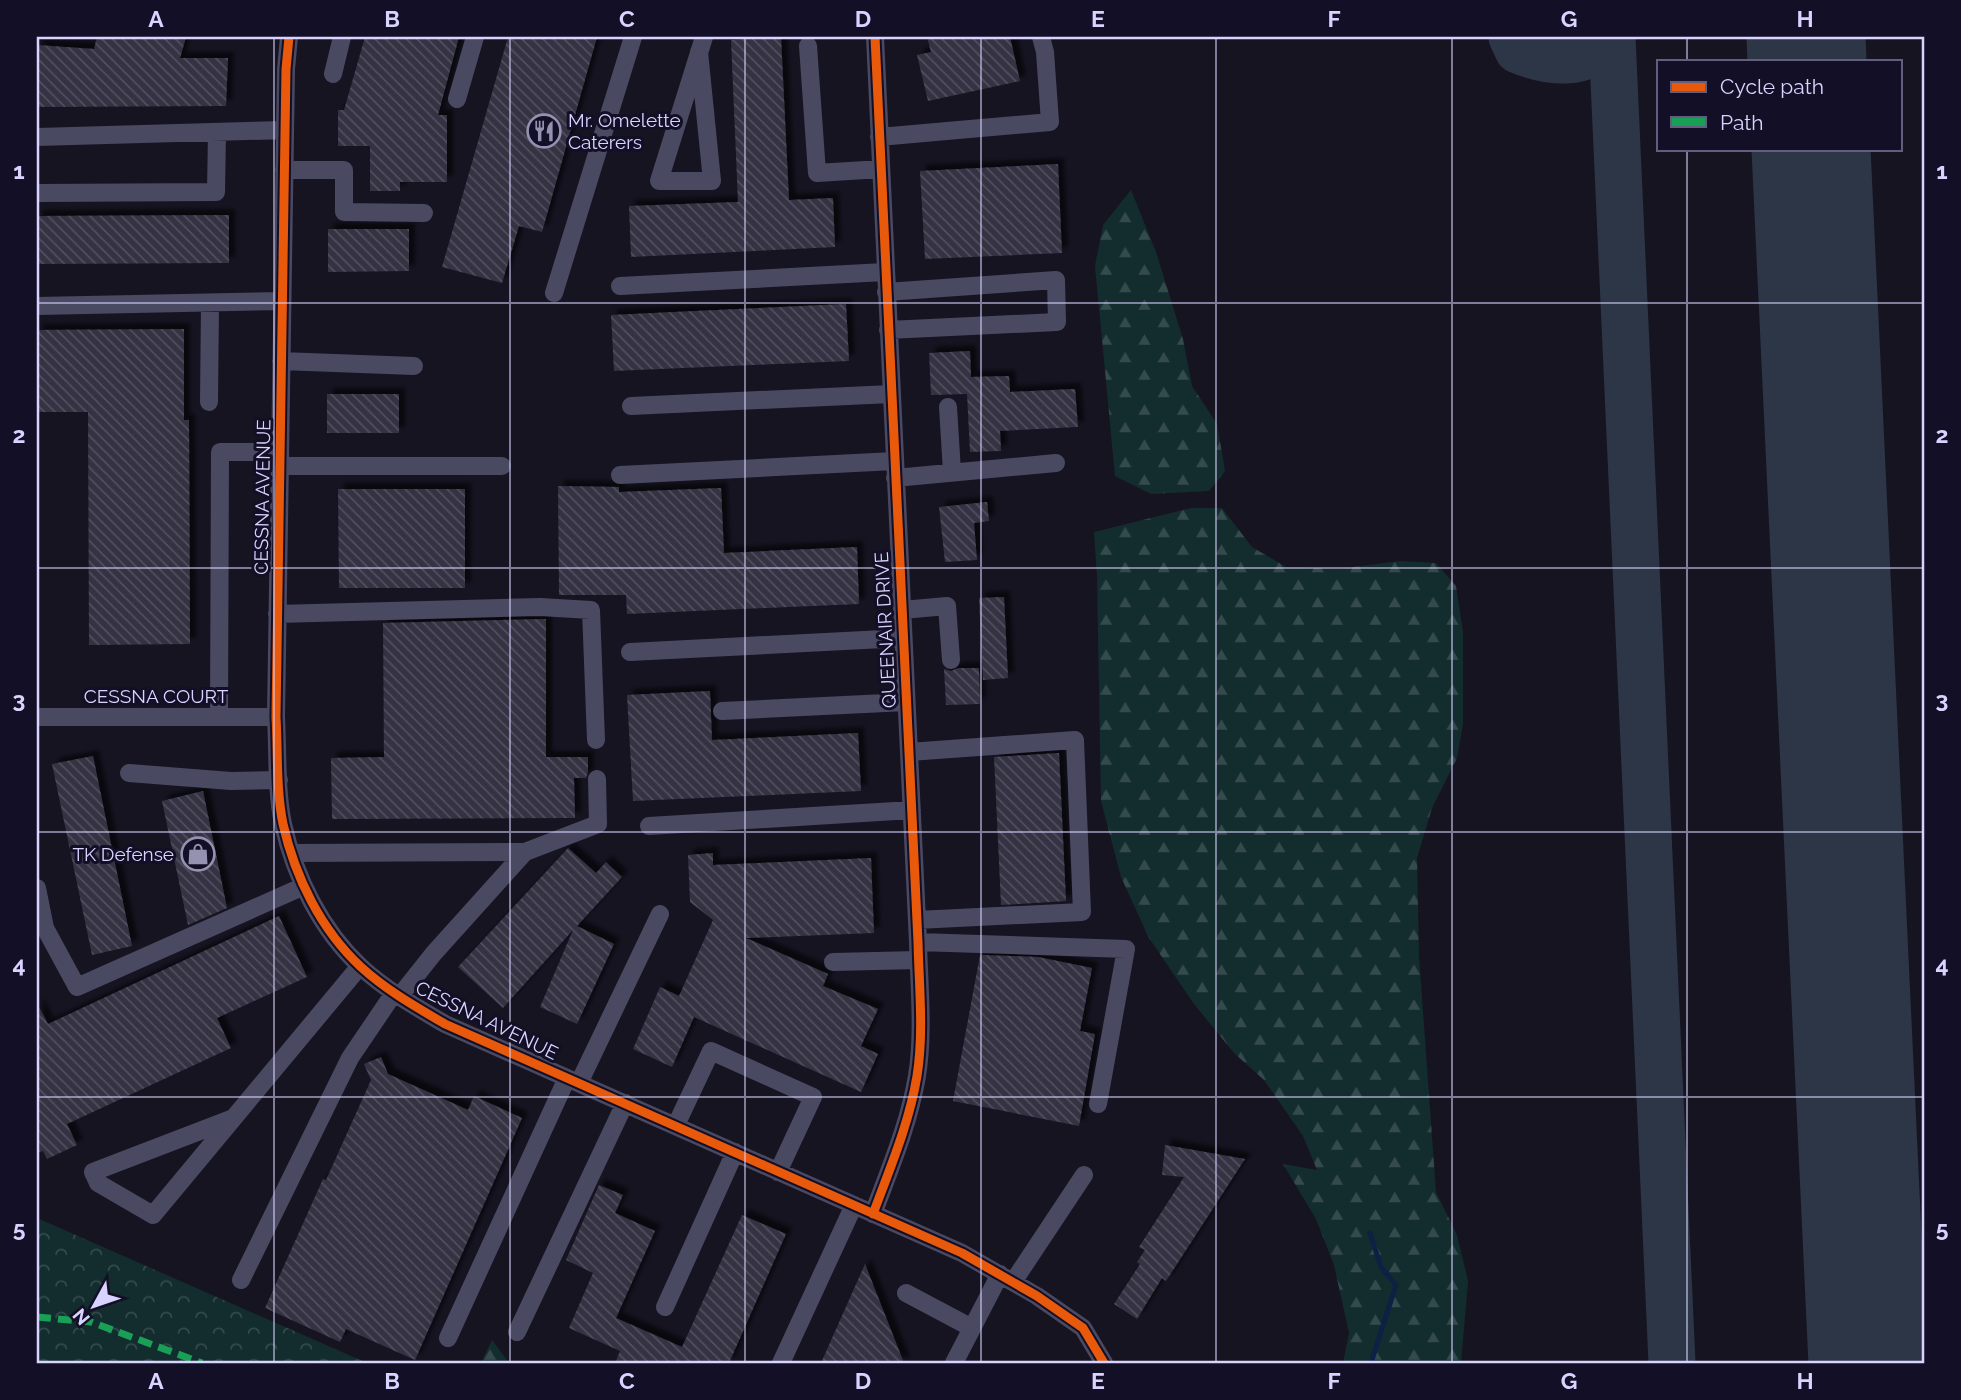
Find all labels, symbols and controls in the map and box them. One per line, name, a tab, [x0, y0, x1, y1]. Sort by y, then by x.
text: A	[148, 5, 164, 32]
text: B	[384, 5, 400, 32]
text: C	[619, 5, 635, 32]
text: D	[855, 5, 871, 32]
text: E	[1091, 5, 1105, 32]
text: F	[1327, 5, 1341, 32]
text: G	[1561, 5, 1577, 32]
text: H	[1796, 5, 1814, 32]
legend	[1657, 60, 1902, 150]
text: Cycle path	[1720, 74, 1824, 99]
place label: Mr. Omelette Caterers	[568, 109, 681, 153]
text: Path	[1720, 110, 1764, 135]
restaurant icon: Mr. Omelette Caterers	[525, 112, 563, 150]
text: 1	[13, 157, 25, 184]
text: 1	[1936, 157, 1948, 184]
street label: CESSNA AVENUE	[250, 419, 274, 575]
text: 2	[13, 421, 25, 448]
text: 2	[1936, 421, 1948, 448]
street label: QUEENAIR DRIVE	[870, 551, 900, 709]
street label: CESSNA COURT	[84, 685, 229, 707]
text: 3	[13, 686, 25, 713]
text: 3	[1936, 686, 1948, 713]
shop icon: TK Defense	[179, 835, 217, 873]
place label: TK Defense	[72, 843, 174, 865]
text: 4	[12, 951, 26, 978]
text: 4	[1935, 951, 1949, 978]
street label: CESSNA AVENUE	[412, 976, 562, 1064]
text: 5	[13, 1215, 26, 1242]
text: 5	[1936, 1215, 1949, 1242]
north arrow	[60, 1270, 130, 1340]
text: N	[68, 1304, 94, 1330]
text: A	[148, 1367, 164, 1394]
text: B	[384, 1367, 400, 1394]
text: C	[619, 1367, 635, 1394]
text: D	[855, 1367, 871, 1394]
text: E	[1091, 1367, 1105, 1394]
text: F	[1327, 1367, 1341, 1394]
text: G	[1561, 1367, 1577, 1394]
text: H	[1796, 1367, 1814, 1394]

